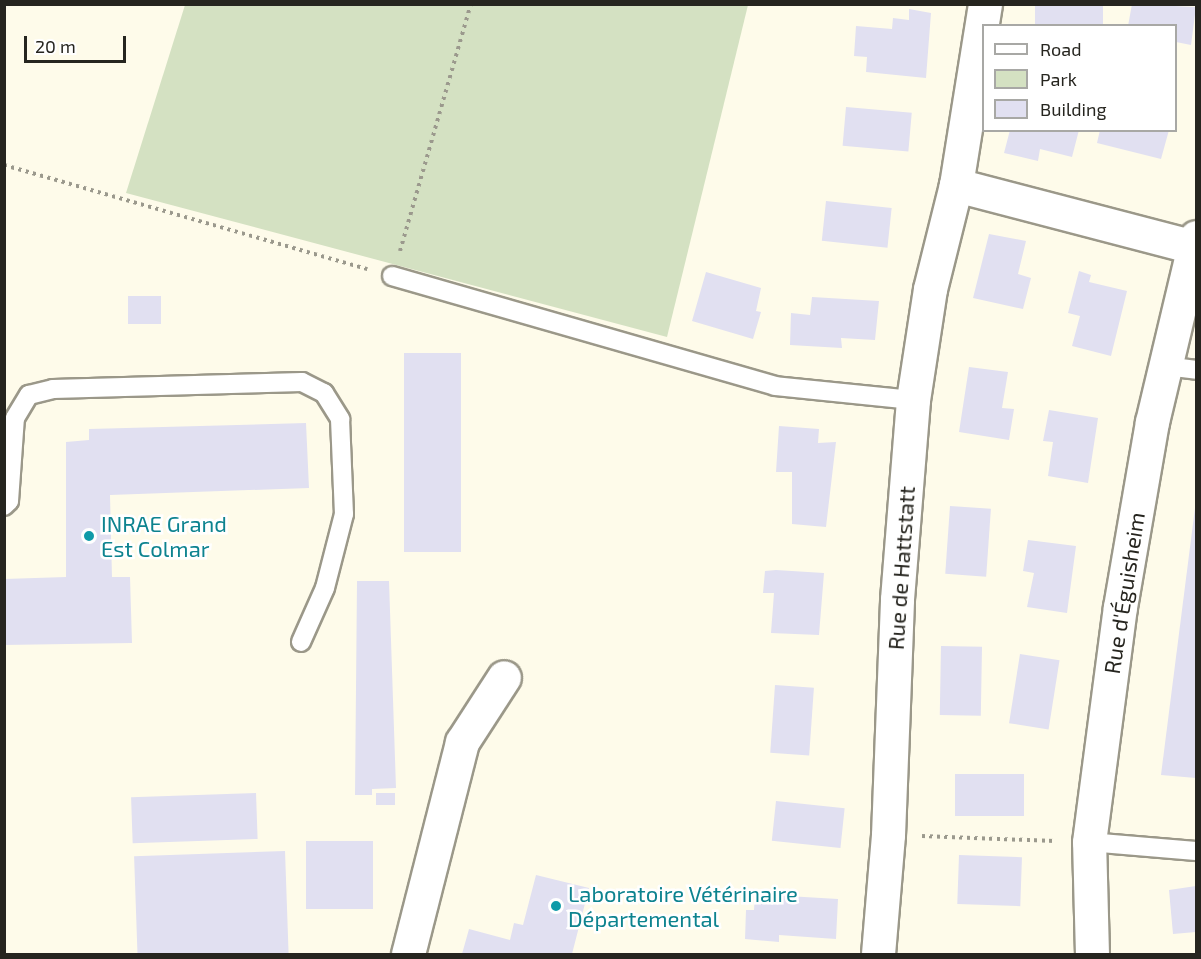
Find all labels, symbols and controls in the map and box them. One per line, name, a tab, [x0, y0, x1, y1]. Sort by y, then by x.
scale bar	[27, 24, 129, 62]
legend	[982, 24, 1177, 132]
text: 20 m	[35, 35, 76, 57]
text: Road	[1040, 38, 1081, 60]
text: Park	[1040, 68, 1077, 90]
text: Building	[1040, 98, 1107, 120]
street label: Rue de Hattstatt	[882, 485, 920, 651]
place label: INRAE Grand Est Colmar	[101, 510, 227, 562]
street label: Rue d'Éguisheim	[1098, 510, 1150, 676]
marker: INRAE Grand Est Colmar	[82, 529, 96, 543]
place label: Laboratoire Vétérinaire Départemental	[568, 880, 798, 932]
marker: Laboratoire Vétérinaire Départemental	[549, 899, 563, 913]

